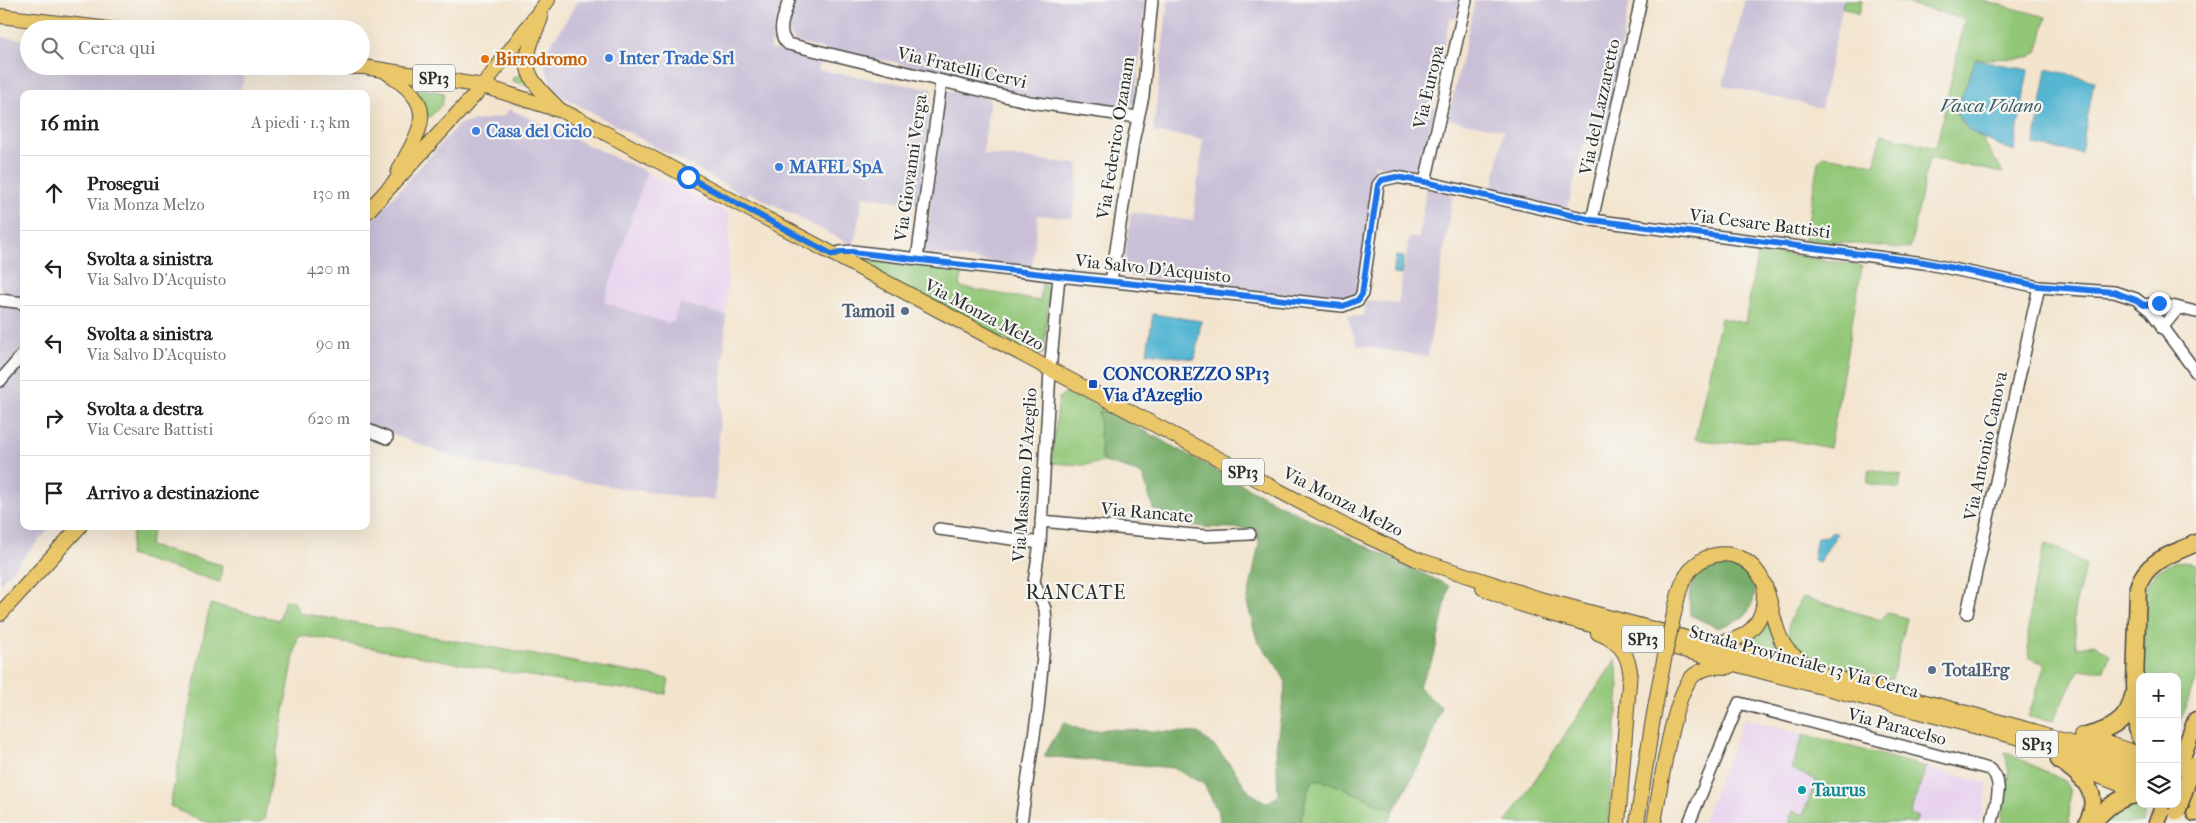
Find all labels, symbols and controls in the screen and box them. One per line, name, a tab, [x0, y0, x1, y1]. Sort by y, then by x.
search box	[20, 20, 370, 75]
icon: search	[38, 34, 66, 62]
text: Cerca qui	[78, 37, 156, 59]
street label: Via del Lazzaretto	[1575, 37, 1625, 178]
street label: Via Fratelli Cervi	[894, 43, 1029, 93]
street label: Via Europa	[1409, 43, 1449, 132]
place label: Inter Trade Srl	[619, 48, 735, 69]
place label: Birrodromo	[495, 49, 587, 70]
marker: Inter Trade Srl	[603, 52, 615, 64]
marker: Birrodromo	[479, 53, 491, 65]
street label: Via Federico Ozanam	[1093, 55, 1139, 222]
road number: SP13	[413, 64, 455, 92]
street label: Via Giovanni Verga	[890, 92, 932, 244]
water label: Vasca Volano	[1940, 95, 2042, 117]
text: 16 min	[40, 111, 99, 135]
text: A piedi · 1.3 km	[251, 113, 350, 132]
place label: Casa del Ciclo	[486, 121, 592, 142]
marker: Casa del Ciclo	[470, 125, 482, 137]
place label: MAFEL SpA	[788, 157, 884, 178]
marker: MAFEL SpA	[773, 161, 785, 173]
route start	[677, 166, 700, 189]
text: Prosegui	[87, 173, 159, 195]
icon: ahead	[40, 179, 68, 207]
text: 130 m	[312, 184, 350, 203]
text: Via Monza Melzo	[87, 195, 205, 214]
street label: Via Cesare Battisti	[1687, 205, 1832, 243]
text: Svolta a sinistra	[87, 248, 213, 270]
street label: Via Salvo D'Acquisto	[1073, 250, 1232, 288]
icon: left	[40, 254, 68, 282]
text: 420 m	[307, 259, 350, 278]
text: Via Salvo D'Acquisto	[87, 270, 226, 289]
street label: Via Monza Melzo	[920, 274, 1047, 355]
route end	[2148, 292, 2171, 315]
place label: Tamoil	[841, 301, 896, 322]
marker: Tamoil	[899, 305, 911, 317]
text: Svolta a sinistra	[87, 323, 213, 345]
icon: left	[40, 329, 68, 357]
text: 90 m	[316, 334, 350, 353]
text: Via Salvo D'Acquisto	[87, 345, 226, 364]
place label: CONCOREZZO SP13 Via d'Azeglio	[1102, 364, 1269, 406]
street label: Via Antonio Canova	[1960, 369, 2012, 523]
marker: CONCOREZZO SP13 Via d'Azeglio	[1087, 378, 1099, 390]
street label: Via Massimo D'Azeglio	[1008, 387, 1042, 564]
text: Svolta a destra	[87, 398, 203, 420]
icon: right	[40, 404, 68, 432]
text: 620 m	[308, 409, 350, 428]
text: Via Cesare Battisti	[87, 420, 213, 439]
road number: SP13	[1222, 458, 1264, 486]
street label: Via Monza Melzo	[1278, 462, 1407, 541]
icon: arrive	[40, 479, 68, 507]
text: Arrivo a destinazione	[87, 482, 259, 504]
street label: Via Rancate	[1099, 498, 1194, 528]
district label: RANCATE	[1025, 581, 1127, 604]
street label: Strada Provinciale 13 Via Cerca	[1687, 621, 1922, 703]
road number: SP13	[1622, 626, 1664, 652]
place label: TotalErg	[1941, 660, 2011, 681]
marker: TotalErg	[1926, 664, 1938, 676]
map controls	[2136, 673, 2181, 808]
button: +	[2136, 673, 2181, 718]
street label: Via Paracelso	[1844, 703, 1949, 750]
button: −	[2136, 718, 2181, 763]
road number: SP13	[2016, 731, 2058, 758]
button: layers	[2136, 763, 2181, 808]
place label: Taurus	[1811, 780, 1866, 801]
marker: Taurus	[1796, 784, 1808, 796]

